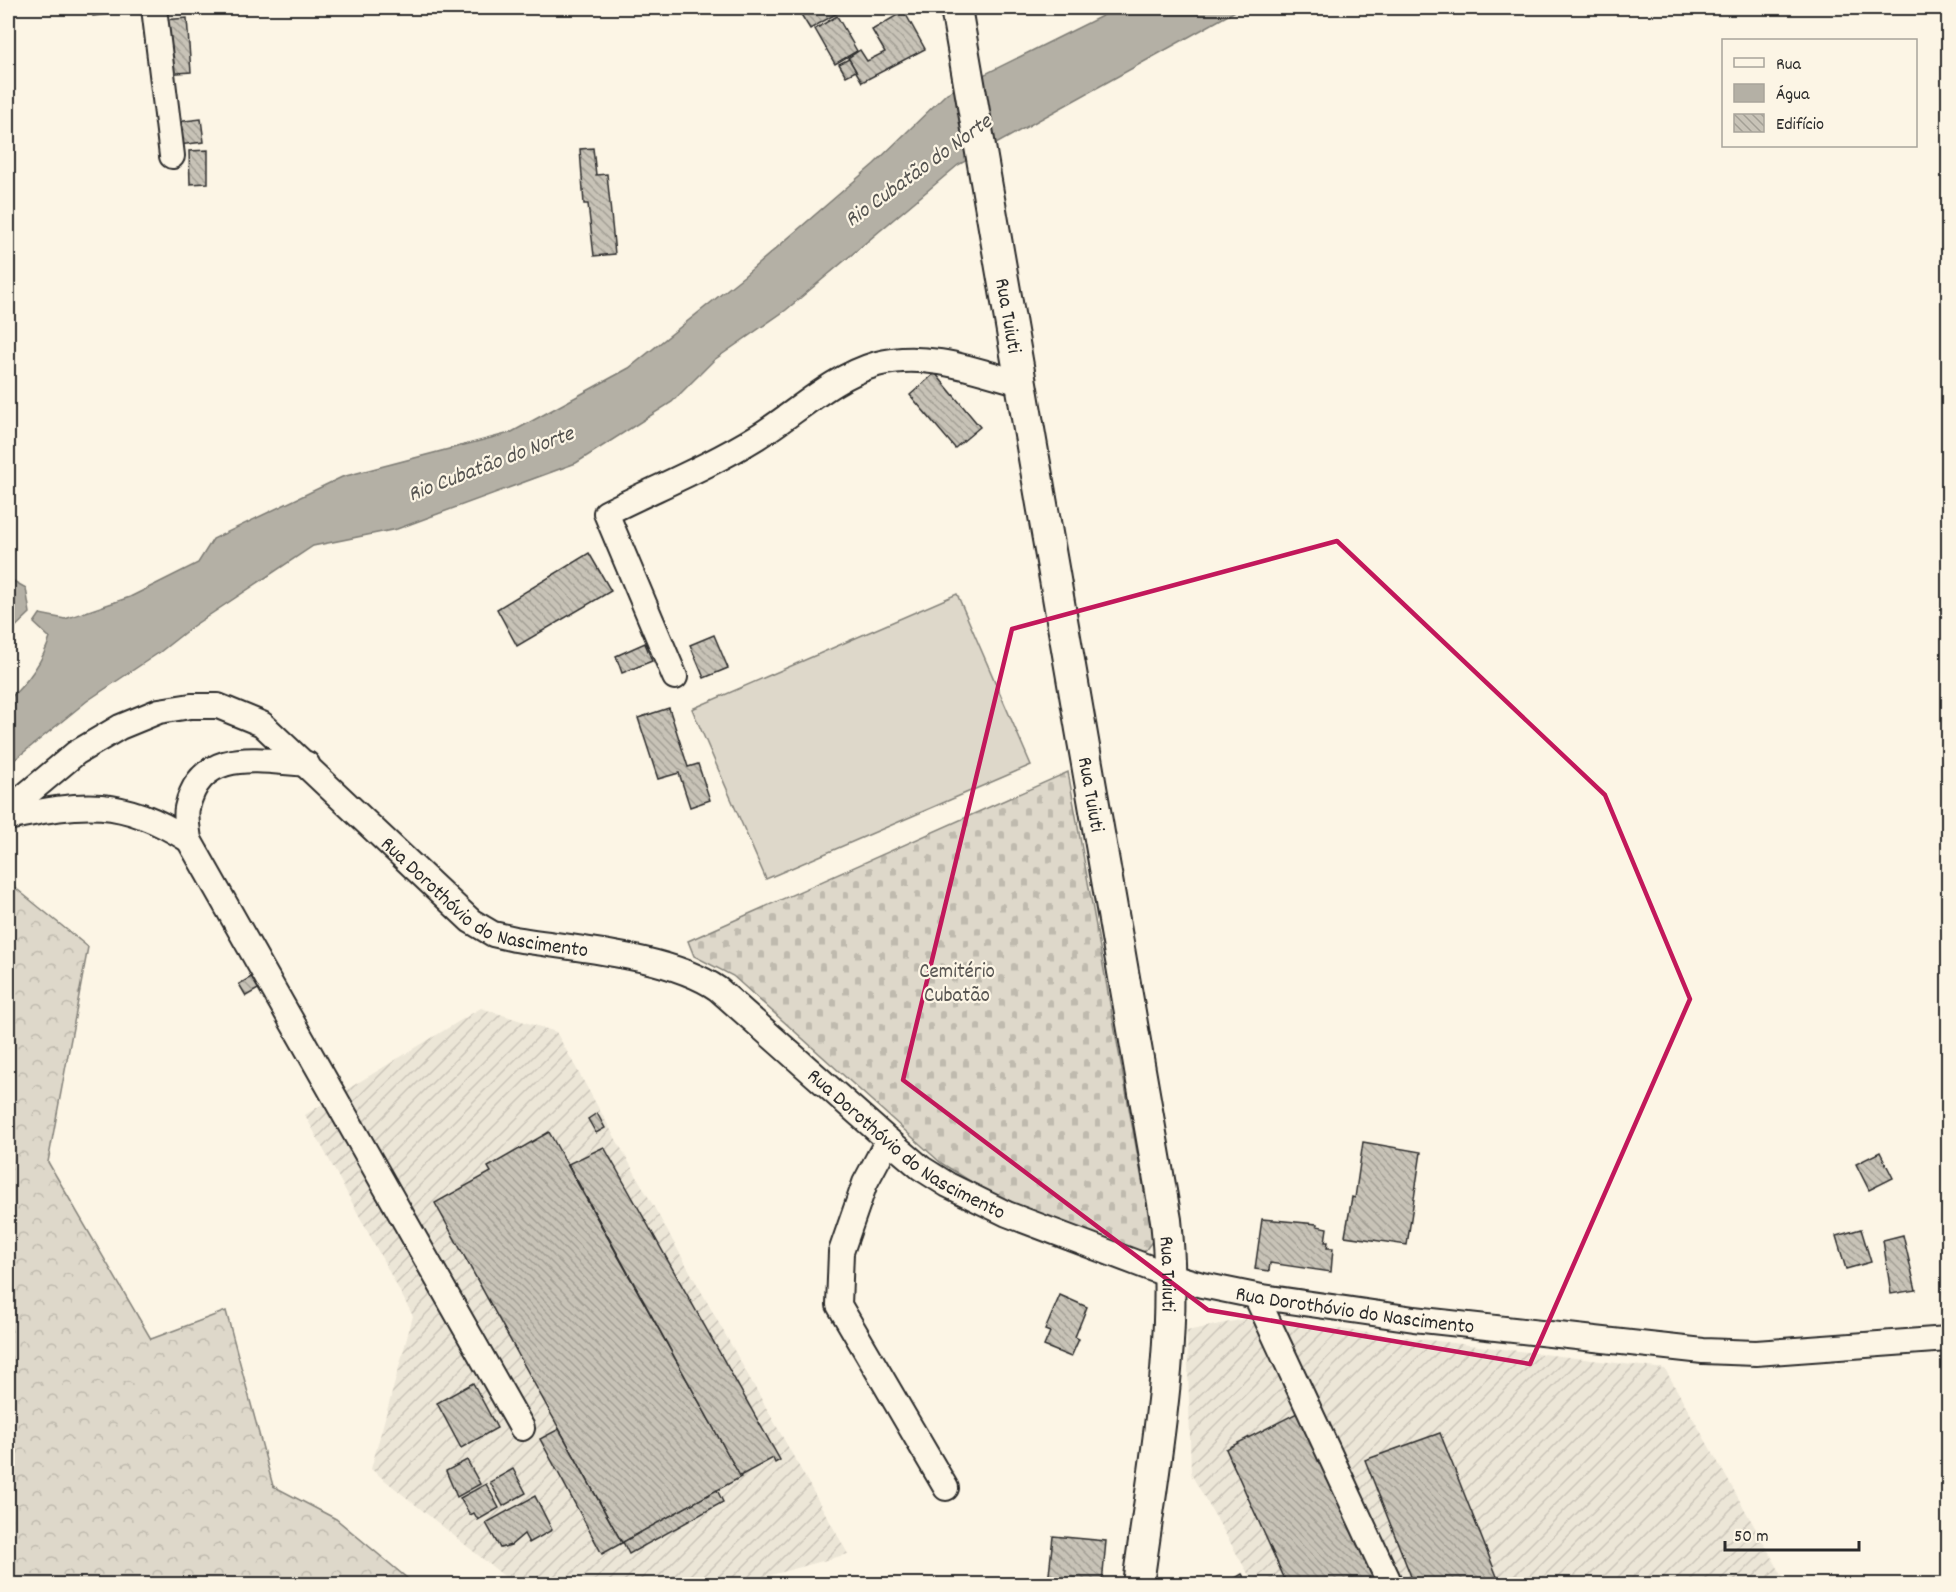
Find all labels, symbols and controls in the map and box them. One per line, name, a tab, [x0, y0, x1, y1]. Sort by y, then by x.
legend	[1722, 39, 1917, 147]
text: Rua	[1776, 53, 1802, 78]
text: Água	[1776, 83, 1810, 108]
water label: Rio Cubatão do Norte	[839, 107, 1000, 236]
text: Edifício	[1776, 113, 1824, 138]
street label: Rua Tuiuti	[985, 276, 1028, 356]
water label: Rio Cubatão do Norte	[404, 419, 580, 511]
street label: Rua Tuiuti	[1068, 755, 1111, 835]
street label: Rua Dorothóvio do Nascimento	[372, 831, 590, 967]
park label: Cemitério Cubatão	[919, 958, 995, 1012]
street label: Rua Dorothóvio do Nascimento	[799, 1063, 1010, 1229]
street label: Rua Tuiuti	[1150, 1235, 1182, 1312]
street label: Rua Dorothóvio do Nascimento	[1233, 1280, 1476, 1344]
scale bar	[1725, 1514, 1858, 1552]
text: 50 m	[1734, 1525, 1769, 1550]

